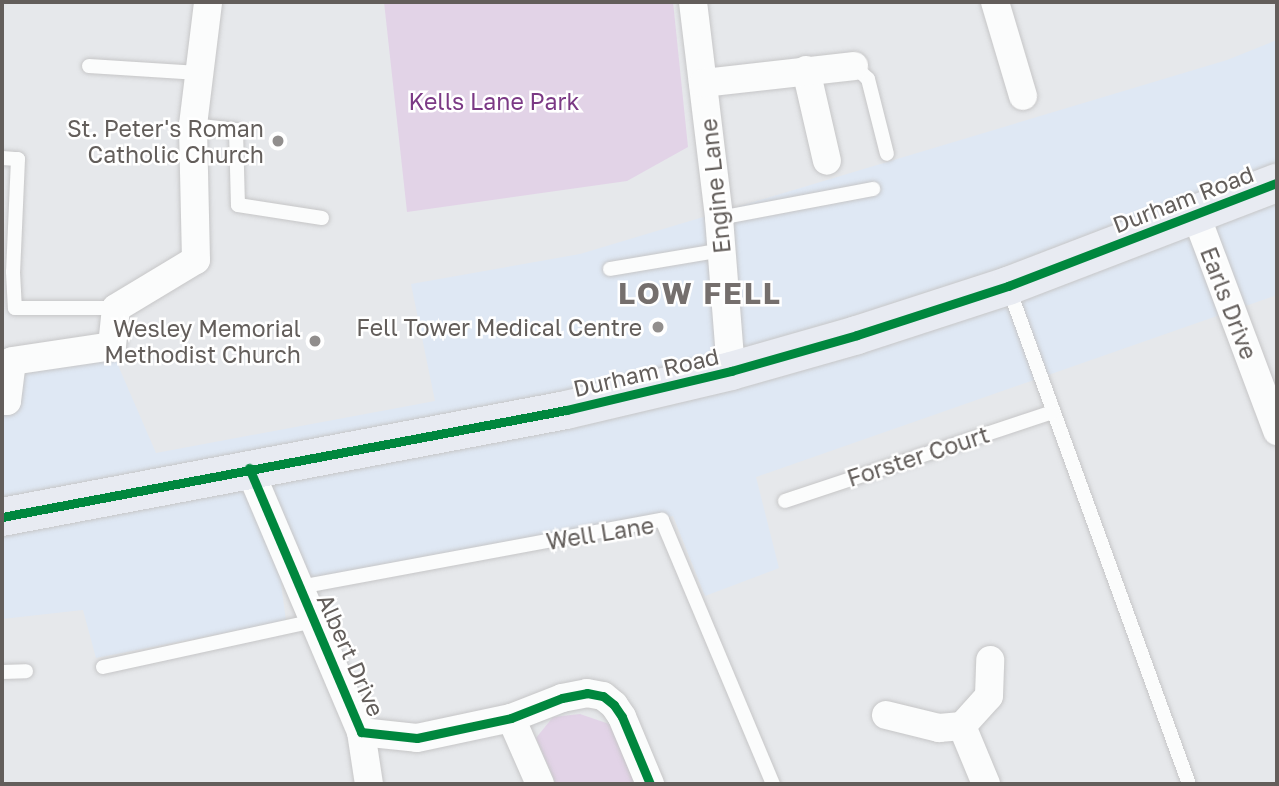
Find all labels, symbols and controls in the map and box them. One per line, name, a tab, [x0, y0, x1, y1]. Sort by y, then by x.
park label: Kells Lane Park	[409, 87, 579, 115]
place label: St. Peter's Roman Catholic Church	[67, 114, 264, 168]
street label: Engine Lane	[694, 117, 736, 255]
marker: St. Peter's Roman Catholic Church	[270, 133, 286, 149]
street label: Durham Road	[1109, 159, 1257, 239]
street label: Earls Drive	[1195, 243, 1263, 363]
district label: LOW FELL	[619, 275, 781, 311]
place label: Fell Tower Medical Centre	[356, 313, 642, 341]
place label: Wesley Memorial Methodist Church	[104, 314, 301, 368]
marker: Fell Tower Medical Centre	[648, 317, 668, 337]
marker: Wesley Memorial Methodist Church	[307, 333, 323, 349]
street label: Durham Road	[571, 342, 721, 402]
street label: Forster Court	[844, 420, 992, 492]
street label: Well Lane	[544, 511, 656, 555]
street label: Albert Drive	[312, 589, 390, 721]

